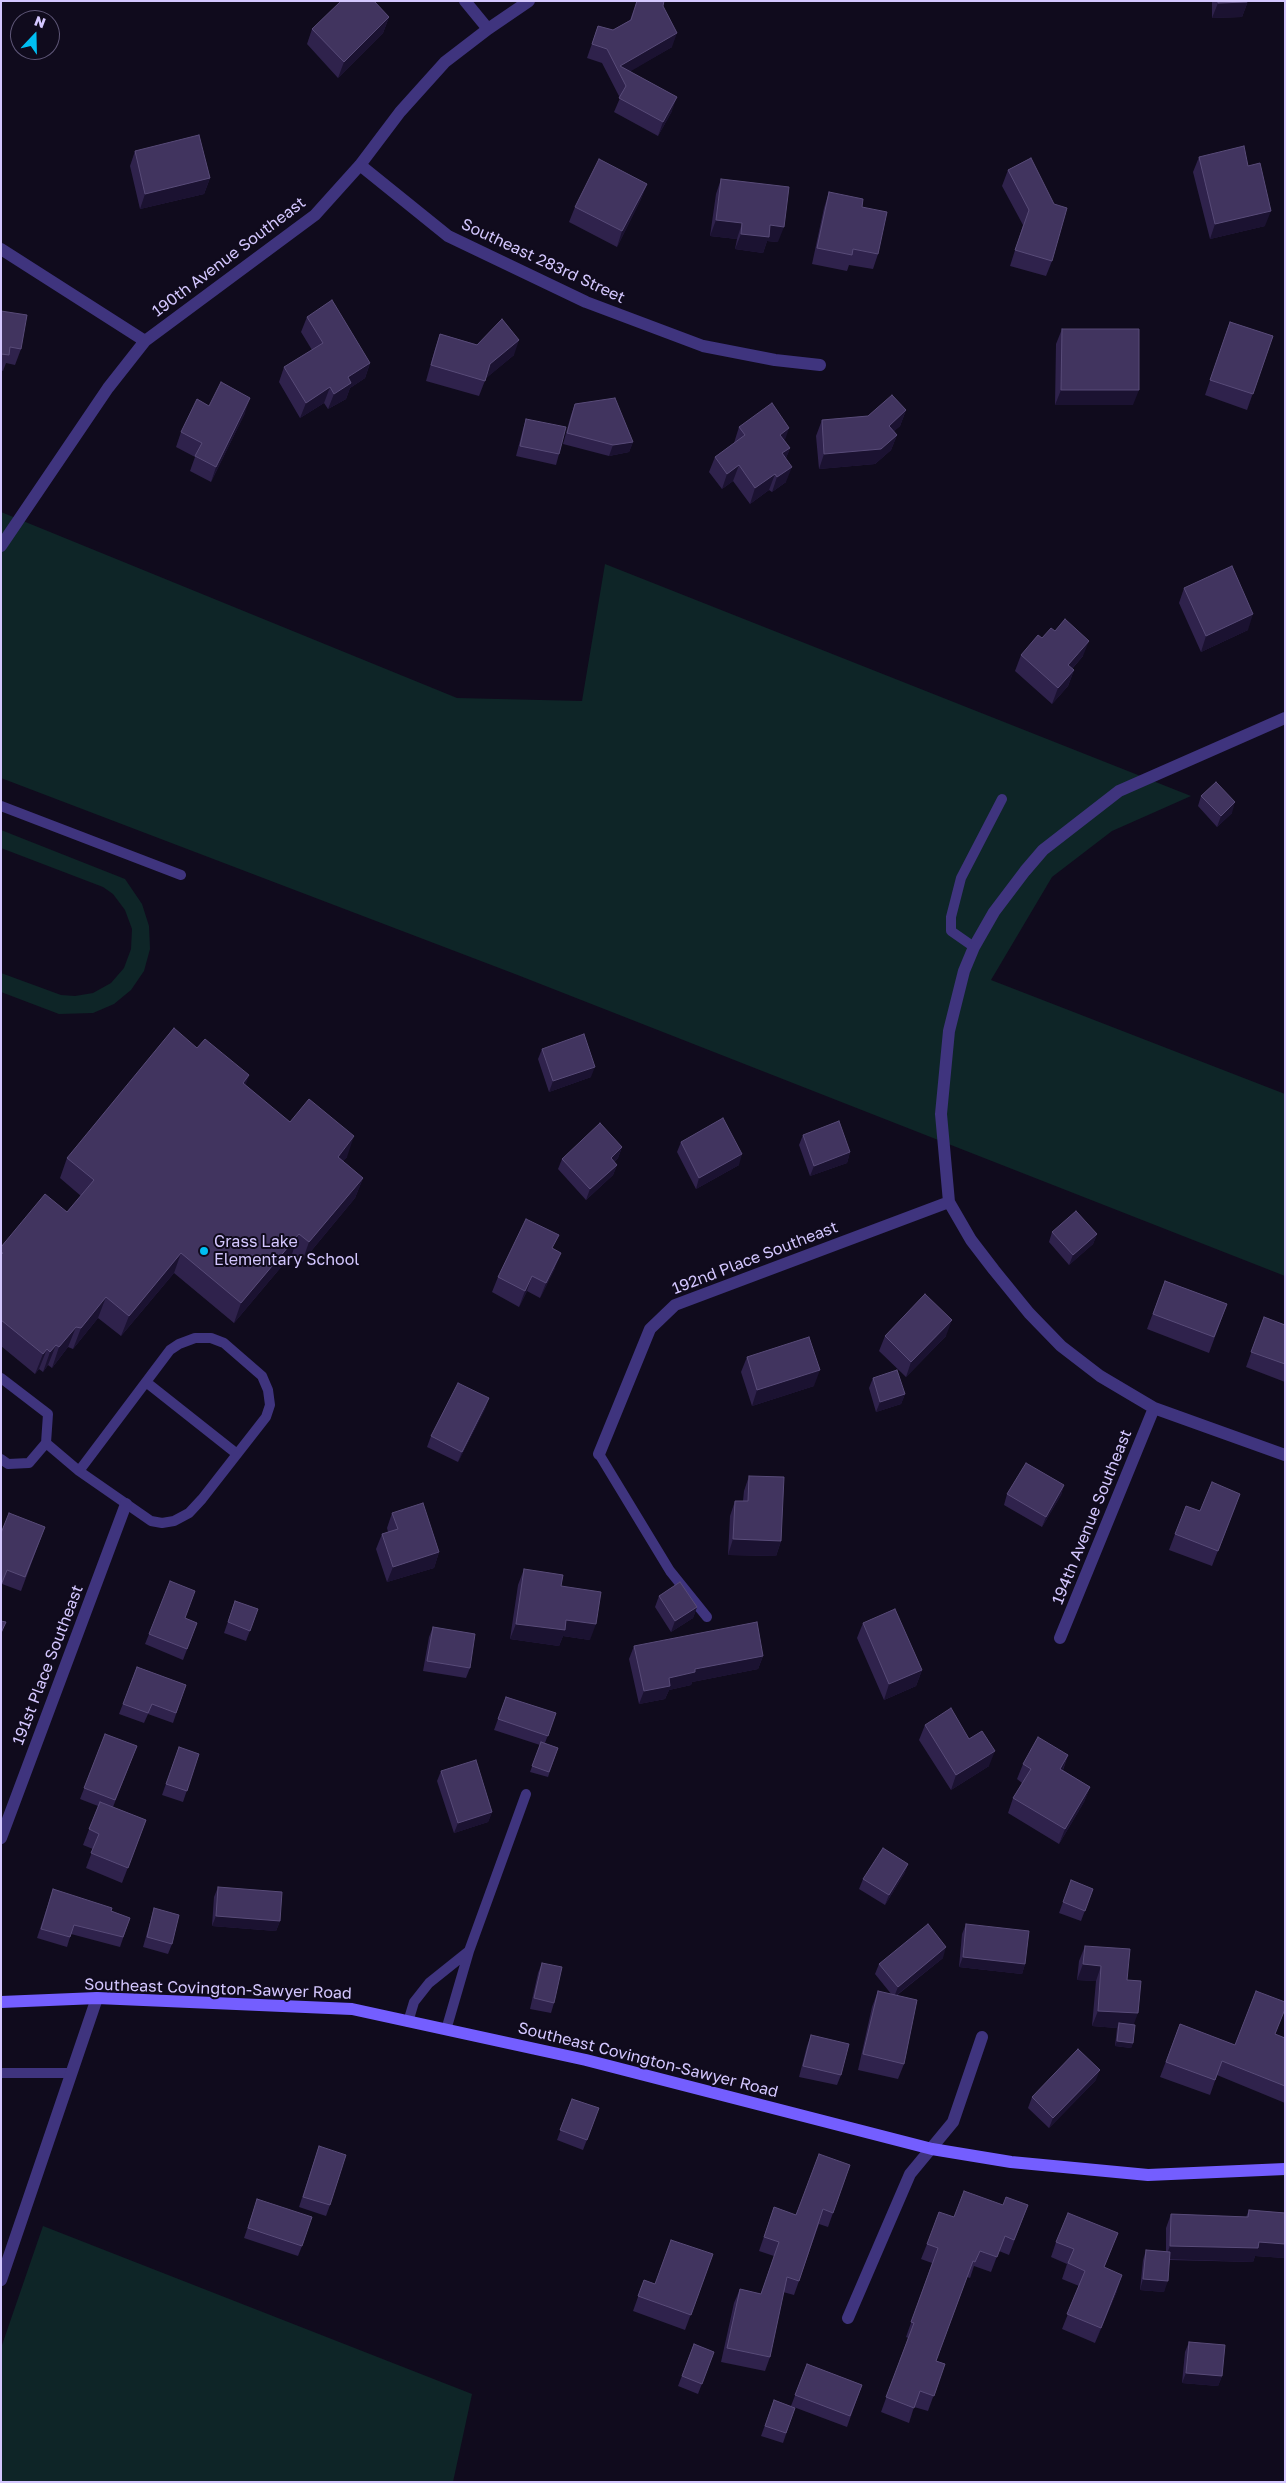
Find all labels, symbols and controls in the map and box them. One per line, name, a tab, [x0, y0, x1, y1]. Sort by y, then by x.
north arrow	[10, 10, 60, 60]
text: N	[32, 12, 48, 31]
street label: 190th Avenue Southeast	[149, 193, 309, 321]
street label: Southeast 283rd Street	[458, 215, 628, 307]
street label: 192nd Place Southeast	[669, 1218, 841, 1298]
place label: Grass Lake Elementary School	[214, 1232, 359, 1270]
marker: Grass Lake Elementary School	[198, 1245, 210, 1257]
street label: 194th Avenue Southeast	[1048, 1427, 1136, 1607]
street label: 191st Place Southeast	[9, 1582, 87, 1748]
street label: Southeast Covington-Sawyer Road	[84, 1975, 352, 2003]
street label: Southeast Covington-Sawyer Road	[516, 2018, 780, 2102]

